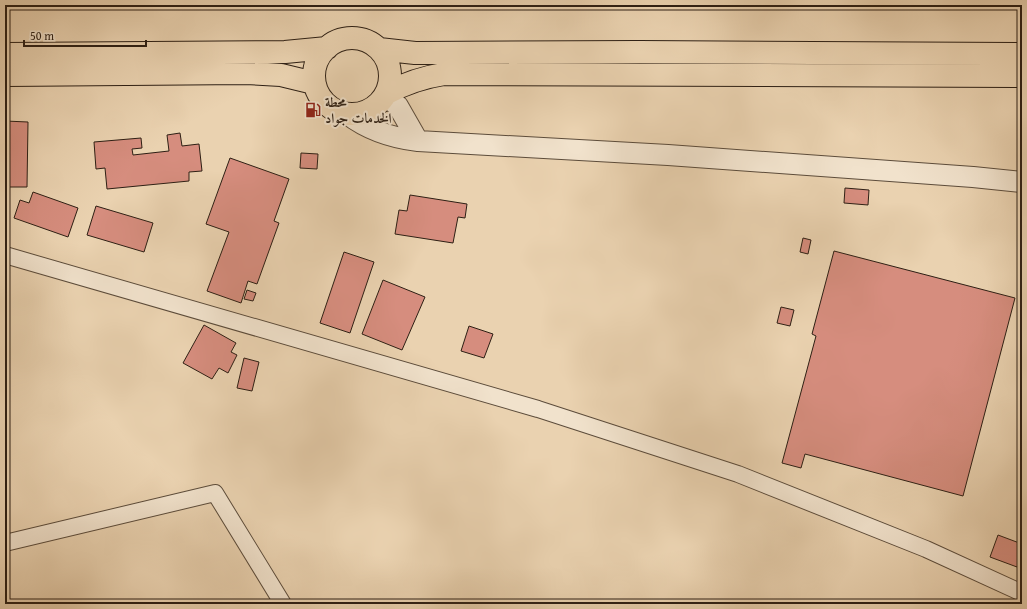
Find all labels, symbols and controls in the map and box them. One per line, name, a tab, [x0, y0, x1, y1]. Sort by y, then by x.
scale bar	[24, 22, 146, 48]
text: 50 m	[30, 27, 54, 44]
place label: محطة الخدمات جواد	[325, 92, 392, 128]
fuel station icon: محطة الخدمات جواد	[304, 101, 322, 119]

